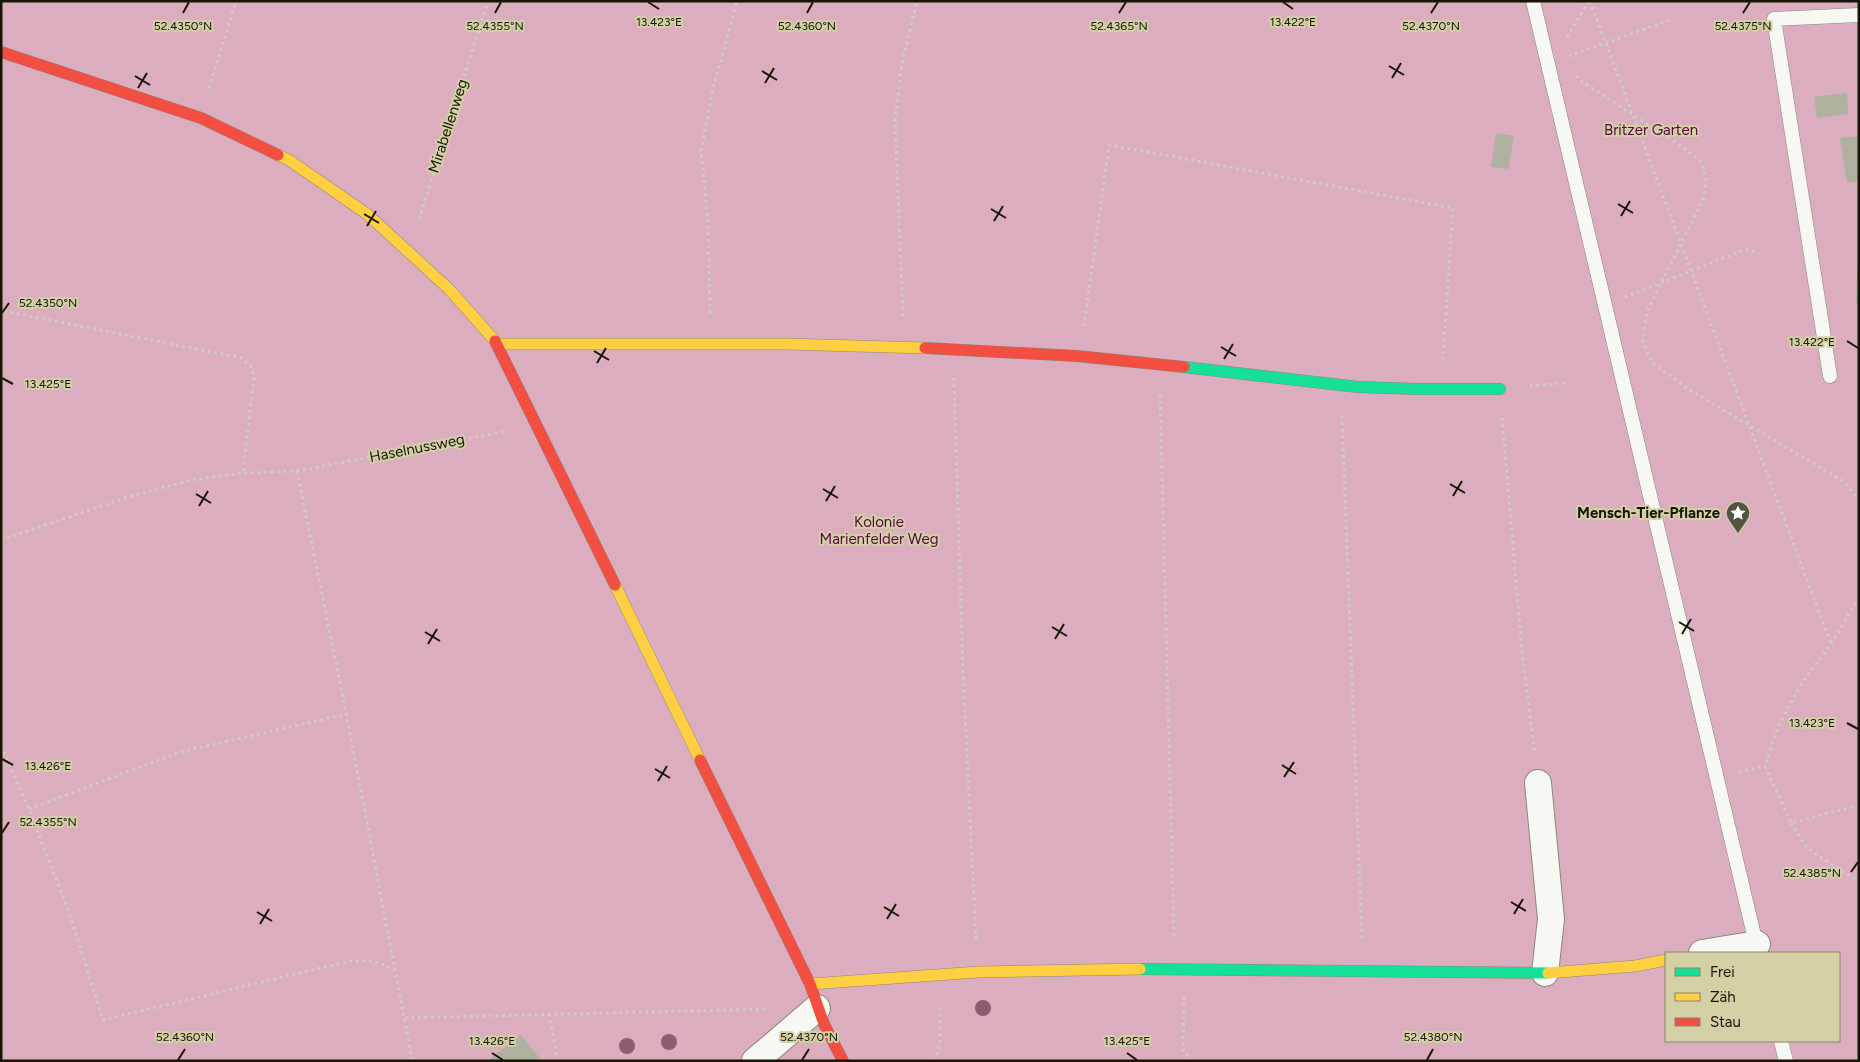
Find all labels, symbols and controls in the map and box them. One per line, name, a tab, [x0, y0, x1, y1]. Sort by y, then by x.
text: 13.423°E	[636, 15, 682, 29]
text: 13.422°E	[1270, 15, 1316, 29]
text: 52.4350°N	[154, 19, 212, 33]
text: 52.4355°N	[466, 19, 524, 33]
text: 52.4360°N	[778, 19, 836, 33]
text: 52.4365°N	[1090, 19, 1148, 33]
text: 52.4370°N	[1402, 19, 1460, 33]
text: 52.4375°N	[1714, 19, 1772, 33]
street label: Mirabellenweg	[424, 77, 472, 175]
park label: Britzer Garten	[1604, 121, 1698, 139]
text: 52.4350°N	[19, 296, 77, 310]
text: 13.422°E	[1789, 335, 1835, 349]
text: 13.425°E	[25, 377, 71, 391]
street label: Haselnussweg	[368, 430, 466, 466]
place icon: Mensch-Tier-Pflanze	[1725, 500, 1751, 534]
place label: Mensch-Tier-Pflanze	[1577, 504, 1721, 522]
park label: Kolonie Marienfelder Weg	[820, 513, 938, 548]
text: 13.423°E	[1789, 716, 1835, 730]
text: 13.426°E	[25, 759, 71, 773]
text: 52.4355°N	[19, 815, 77, 829]
text: 52.4385°N	[1783, 866, 1841, 880]
legend	[1665, 952, 1840, 1042]
text: Frei	[1710, 963, 1735, 981]
text: Zäh	[1710, 988, 1736, 1006]
text: Stau	[1710, 1013, 1741, 1031]
text: 52.4360°N	[156, 1030, 214, 1044]
text: 52.4370°N	[780, 1030, 838, 1044]
text: 52.4380°N	[1404, 1030, 1462, 1044]
text: 13.426°E	[469, 1034, 515, 1048]
text: 13.425°E	[1104, 1034, 1150, 1048]

